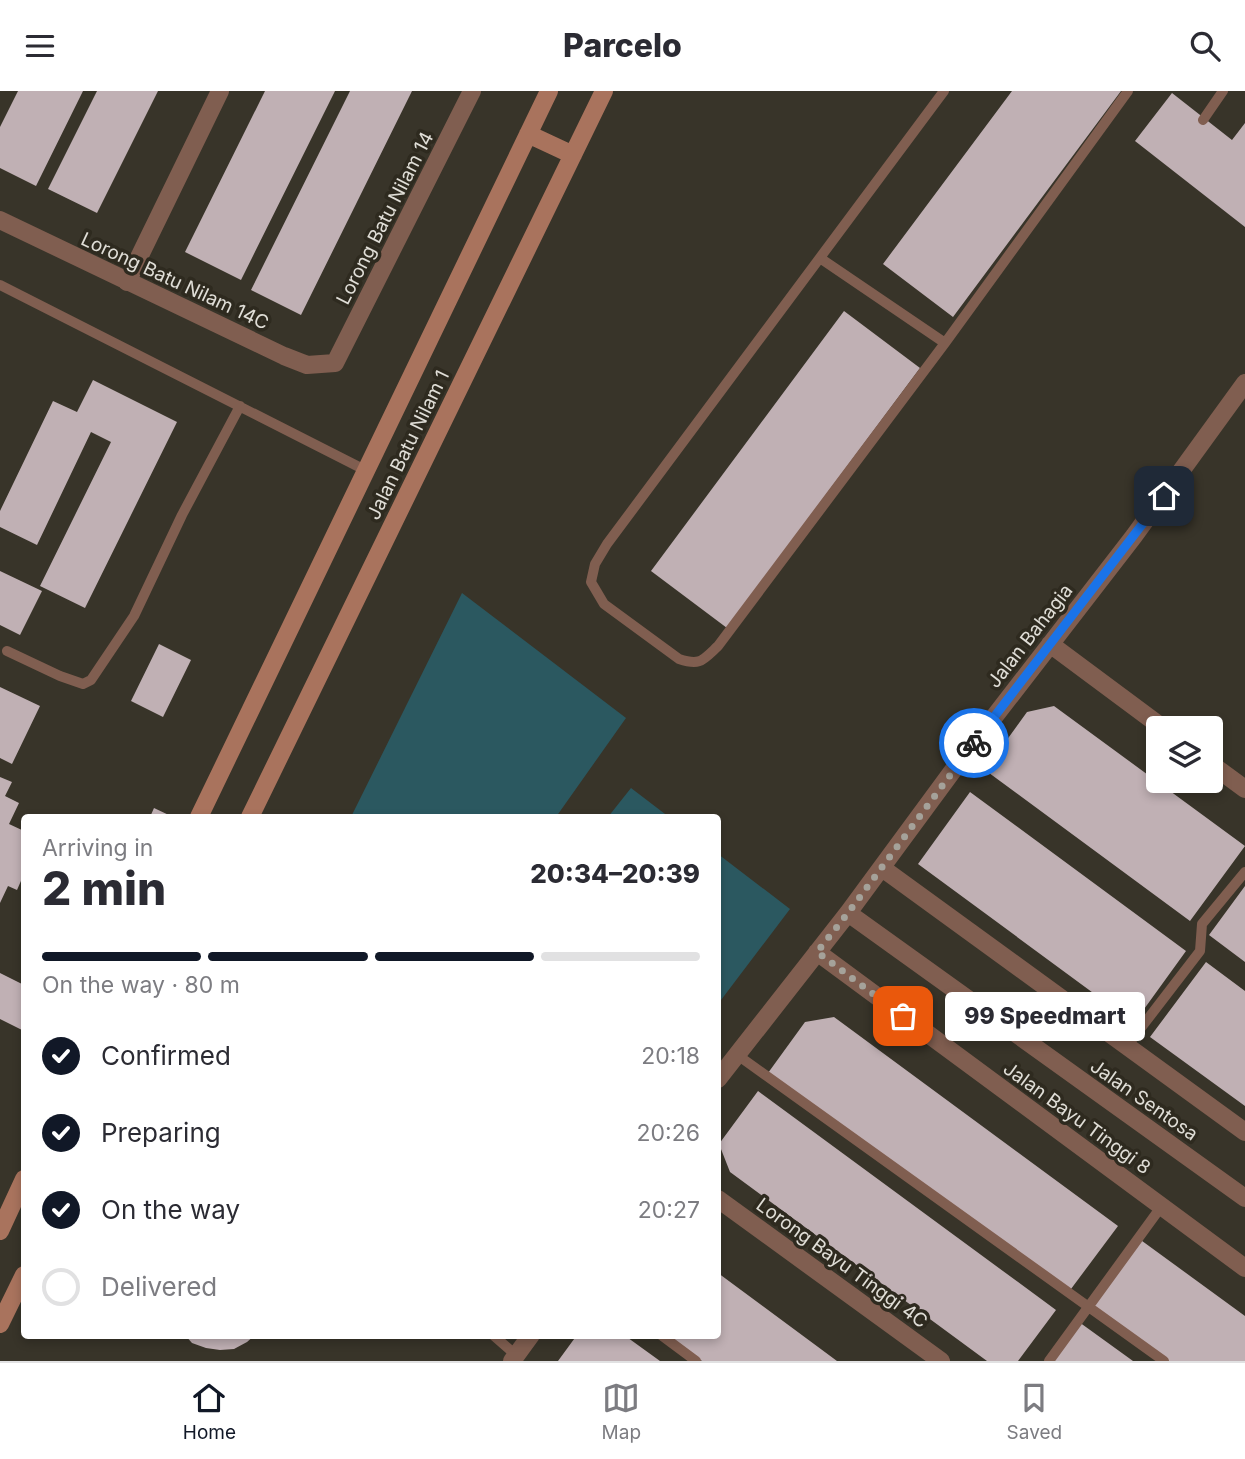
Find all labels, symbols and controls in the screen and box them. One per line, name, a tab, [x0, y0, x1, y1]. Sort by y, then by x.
text: Parcelo	[563, 26, 682, 65]
icon: menu	[21, 27, 59, 65]
icon: search	[1186, 27, 1224, 65]
street label: Lorong Batu Nilam 14	[331, 128, 439, 308]
street label: Lorong Batu Nilam 14C	[77, 227, 273, 335]
street label: Jalan Batu Nilam 1	[362, 367, 454, 523]
pin	[1134, 466, 1194, 526]
icon: home	[1145, 477, 1183, 515]
street label: Jalan Bahagia	[982, 580, 1078, 692]
courier	[939, 708, 1009, 778]
map controls	[1146, 716, 1223, 793]
button: layers	[1146, 716, 1223, 793]
icon: bike	[955, 724, 993, 762]
text: Arriving in	[42, 834, 153, 862]
text: 20:34–20:39	[530, 858, 700, 889]
text: 2 min	[42, 860, 166, 916]
text: On the way · 80 m	[42, 971, 240, 999]
pin	[873, 986, 933, 1046]
callout: 99 Speedmart	[945, 991, 1144, 1041]
icon: bag	[884, 997, 922, 1035]
text: 99 Speedmart	[964, 1002, 1126, 1030]
icon: check	[42, 1037, 80, 1075]
text: Confirmed	[101, 1040, 231, 1071]
text: 20:18	[641, 1042, 700, 1070]
street label: Jalan Sentosa	[1086, 1054, 1202, 1146]
street label: Jalan Bayu Tinggi 8	[999, 1057, 1155, 1179]
icon: check	[42, 1114, 80, 1152]
text: Preparing	[101, 1117, 221, 1148]
text: 20:26	[637, 1119, 700, 1147]
icon: check	[42, 1191, 80, 1229]
street label: Lorong Bayu Tinggi 4C	[752, 1193, 932, 1333]
text: On the way	[101, 1194, 240, 1225]
text: 20:27	[638, 1196, 700, 1224]
text: Delivered	[101, 1271, 217, 1302]
tab: Home	[183, 1379, 236, 1444]
tab: Map	[602, 1379, 641, 1444]
tab: Saved	[1007, 1379, 1062, 1444]

